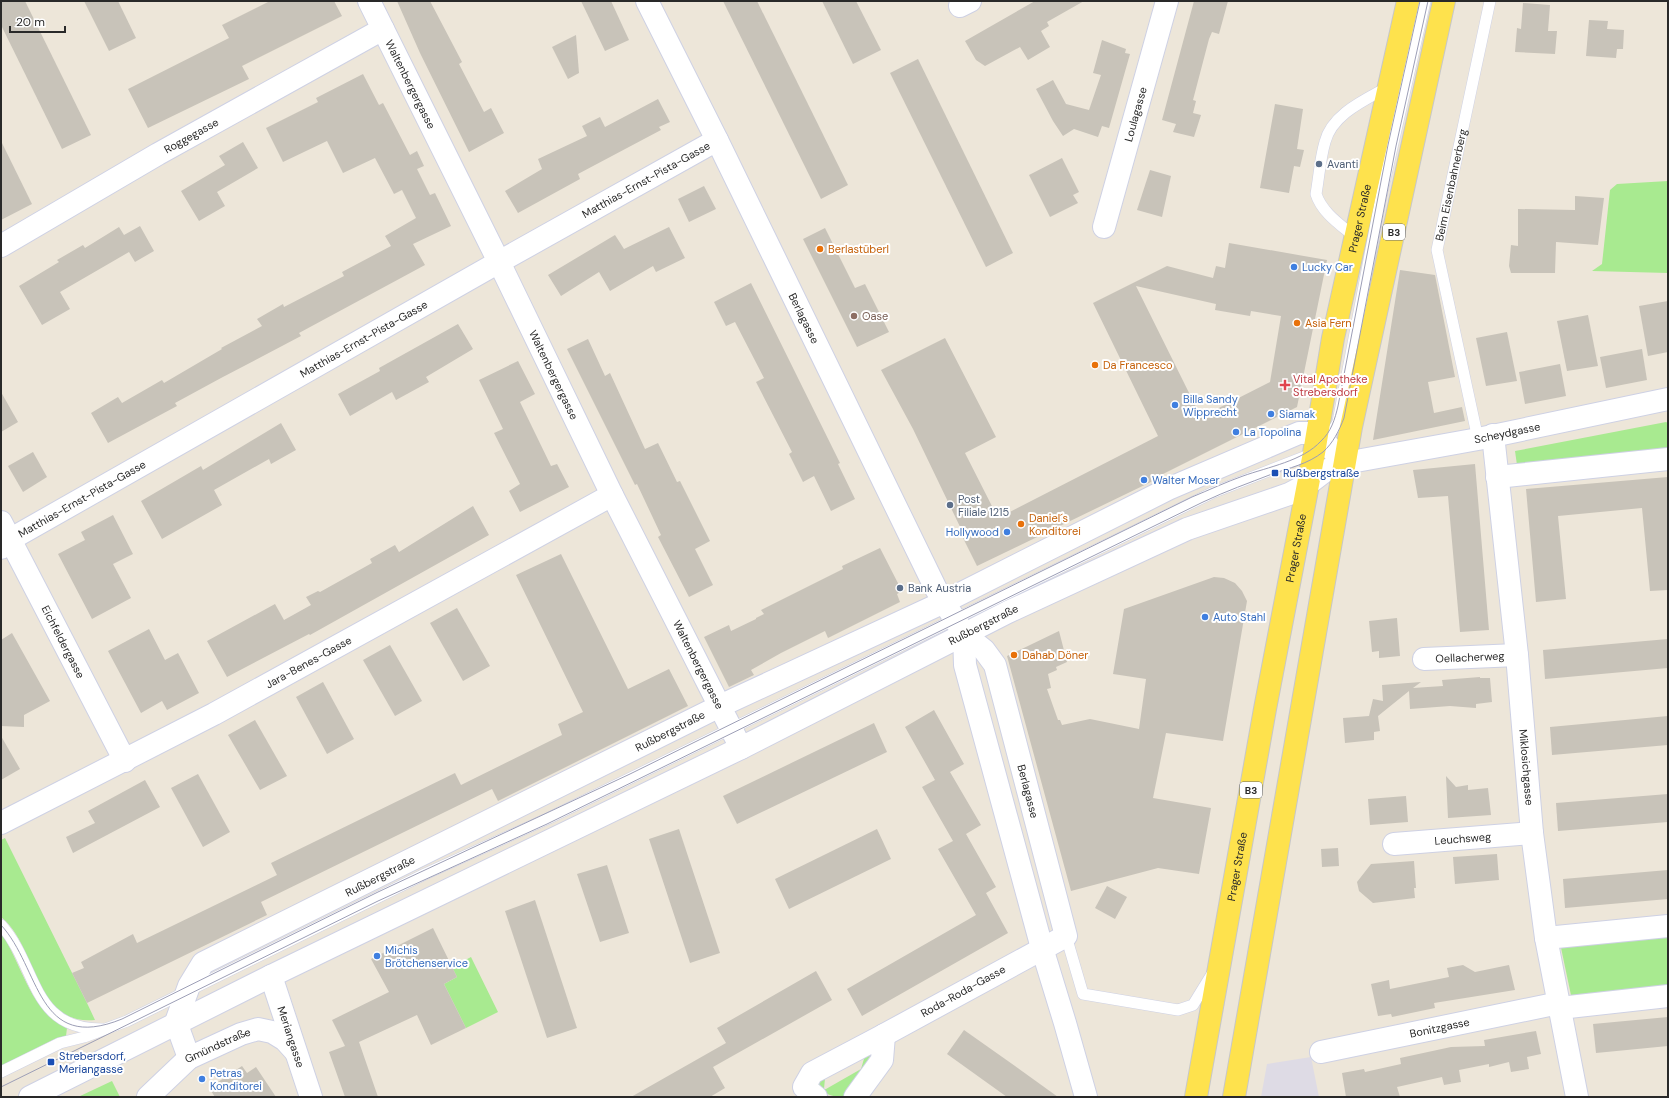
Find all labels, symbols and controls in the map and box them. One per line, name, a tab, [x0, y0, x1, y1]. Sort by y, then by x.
scale bar	[10, 8, 65, 34]
text: 20 m	[16, 14, 45, 30]
street label: Waltenbergergasse	[382, 37, 439, 131]
street label: Loulagasse	[1121, 85, 1150, 143]
street label: Roggegasse	[162, 115, 221, 156]
street label: Beim Eisenbahnerberg	[1432, 127, 1470, 242]
street label: Matthias-Ernst-Pista-Gasse	[579, 138, 712, 221]
place label: Avanti	[1327, 157, 1359, 171]
marker: Avanti	[1314, 159, 1324, 169]
street label: Prager Straße	[1345, 183, 1374, 254]
road number: B3	[1383, 224, 1405, 240]
place label: Berlastüberl	[828, 242, 889, 256]
marker: Berlastüberl	[815, 244, 825, 254]
place label: Lucky Car	[1302, 260, 1353, 274]
marker: Lucky Car	[1289, 262, 1299, 272]
street label: Berlagasse	[786, 291, 822, 346]
street label: Matthias-Ernst-Pista-Gasse	[297, 297, 430, 381]
place label: Oase	[862, 309, 888, 323]
marker: Oase	[849, 311, 859, 321]
place label: Asia Fern	[1305, 316, 1352, 330]
marker: Asia Fern	[1292, 318, 1302, 328]
street label: Waltenbergergasse	[526, 328, 581, 422]
place label: Da Francesco	[1103, 358, 1173, 372]
marker: Da Francesco	[1090, 360, 1100, 370]
place label: Vital Apotheke Strebersdorf	[1293, 372, 1367, 399]
marker: Vital Apotheke Strebersdorf	[1280, 380, 1290, 390]
place label: Billa Sandy Wipprecht	[1183, 392, 1238, 419]
marker: Billa Sandy Wipprecht	[1170, 400, 1180, 410]
place label: Siamak	[1279, 407, 1316, 421]
marker: Siamak	[1266, 409, 1276, 419]
street label: Scheydgasse	[1473, 419, 1541, 447]
place label: La Topolina	[1244, 425, 1301, 439]
marker: La Topolina	[1231, 427, 1241, 437]
street label: Matthias-Ernst-Pista-Gasse	[16, 457, 148, 541]
place label: Rußbergstraße	[1283, 466, 1359, 480]
marker: Rußbergstraße	[1270, 468, 1280, 478]
place label: Walter Moser	[1152, 473, 1220, 487]
marker: Walter Moser	[1139, 475, 1149, 485]
place label: Post Filiale 1215	[958, 492, 1009, 519]
marker: Post Filiale 1215	[945, 500, 955, 510]
place label: Daniel´s Konditorei	[1029, 511, 1081, 538]
street label: Prager Straße	[1282, 512, 1309, 584]
marker: Daniel´s Konditorei	[1016, 519, 1026, 529]
place label: Hollywood	[946, 525, 999, 539]
marker: Hollywood	[1002, 527, 1012, 537]
place label: Bank Austria	[908, 581, 971, 595]
marker: Bank Austria	[895, 583, 905, 593]
street label: Rußbergstraße	[946, 601, 1020, 648]
street label: Eichfeldergasse	[38, 603, 88, 681]
place label: Auto Stahl	[1213, 610, 1266, 624]
marker: Auto Stahl	[1200, 612, 1210, 622]
street label: Waltenbergergasse	[670, 618, 727, 711]
street label: Jara-Benes-Gasse	[263, 633, 354, 691]
place label: Dahab Döner	[1022, 648, 1088, 662]
street label: Oellacherweg	[1435, 649, 1505, 666]
marker: Dahab Döner	[1009, 650, 1019, 660]
street label: Rußbergstraße	[633, 707, 707, 755]
street label: Miklosichgasse	[1516, 729, 1537, 806]
street label: Berlagasse	[1014, 763, 1042, 820]
road number: B3	[1240, 782, 1262, 798]
street label: Leuchsweg	[1434, 829, 1492, 848]
street label: Prager Straße	[1224, 831, 1250, 902]
street label: Rußbergstraße	[343, 852, 417, 900]
place label: Michis Brötchenservice	[385, 943, 468, 970]
marker: Michis Brötchenservice	[372, 951, 382, 961]
street label: Roda-Roda-Gasse	[918, 962, 1008, 1020]
street label: Meriangasse	[274, 1004, 308, 1069]
street label: Bonitzgasse	[1408, 1015, 1471, 1041]
street label: Gmündstraße	[182, 1025, 252, 1066]
place label: Strebersdorf, Meriangasse	[59, 1049, 126, 1076]
marker: Strebersdorf, Meriangasse	[46, 1057, 56, 1067]
place label: Petras Konditorei	[210, 1066, 262, 1093]
marker: Petras Konditorei	[197, 1074, 207, 1084]

